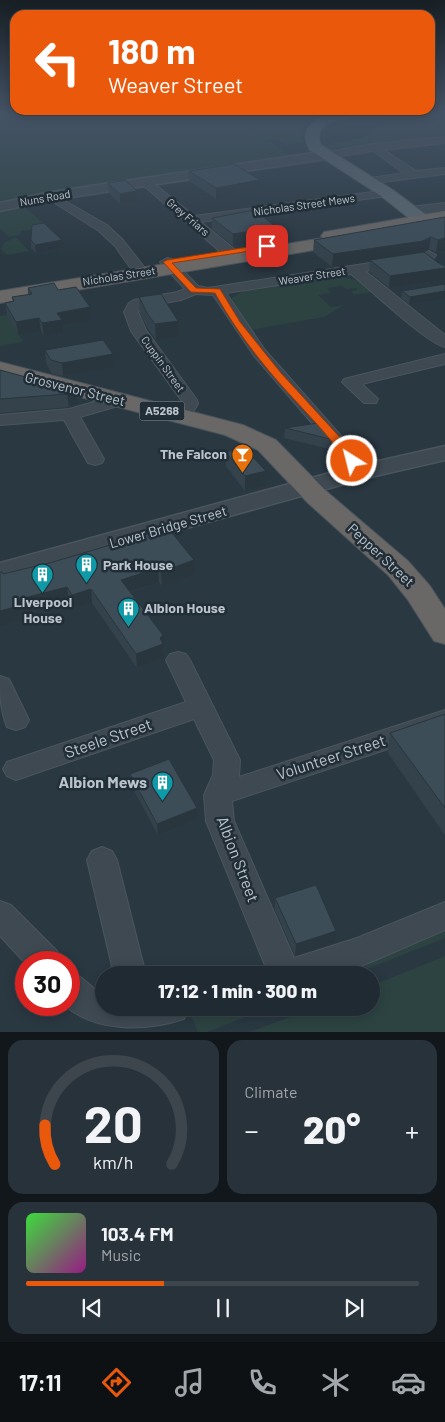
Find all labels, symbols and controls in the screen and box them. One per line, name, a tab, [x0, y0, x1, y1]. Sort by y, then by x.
text: 180 m	[108, 29, 196, 71]
icon: left	[25, 30, 90, 95]
text: Weaver Street	[108, 71, 243, 97]
street label: Nuns Road	[19, 187, 71, 208]
street label: Nicholas Street Mews	[252, 191, 355, 218]
street label: Grey Friars	[164, 195, 212, 238]
pin	[246, 225, 288, 267]
icon: arrive	[253, 232, 281, 260]
street label: Nicholas Street	[82, 263, 156, 288]
street label: Weaver Street	[278, 264, 346, 287]
street label: Cuppin Street	[139, 333, 188, 394]
street label: Grosvenor Street	[23, 368, 127, 409]
road number: A5268	[140, 402, 184, 421]
position arrow	[325, 434, 377, 486]
bar icon: The Falcon	[231, 442, 255, 473]
place label: The Falcon	[160, 445, 227, 462]
street label: Lower Bridge Street	[107, 502, 229, 551]
street label: Pepper Street	[345, 520, 418, 590]
building icon: Park House	[75, 553, 99, 584]
place label: Park House	[103, 556, 174, 573]
building icon: Liverpool House	[31, 562, 55, 593]
place label: Liverpool House	[14, 593, 72, 626]
building icon: Albion House	[116, 596, 140, 627]
place label: Albion House	[144, 599, 226, 616]
street label: Steele Street	[62, 714, 154, 761]
street label: Volunteer Street	[274, 730, 388, 783]
building icon: Albion Mews	[151, 770, 175, 801]
place label: Albion Mews	[59, 772, 147, 791]
street label: Albion Street	[213, 813, 264, 904]
speed limit sign: 30	[15, 951, 80, 1016]
text: 17:12 · 1 min · 300 m	[158, 979, 317, 1002]
text: Climate	[245, 1082, 297, 1101]
text: 20	[84, 1091, 143, 1153]
text: 20°	[303, 1106, 361, 1152]
text: −	[245, 1113, 259, 1147]
text: +	[405, 1113, 419, 1147]
text: km/h	[93, 1151, 133, 1173]
text: 103.4 FM	[101, 1222, 173, 1245]
text: Music	[101, 1245, 141, 1264]
icon: previous	[78, 1294, 106, 1322]
icon: pause	[209, 1294, 237, 1322]
icon: next	[340, 1294, 368, 1322]
icon: directions	[99, 1365, 134, 1400]
icon: music	[172, 1365, 207, 1400]
icon: phone	[245, 1365, 280, 1400]
icon: climate	[318, 1365, 353, 1400]
icon: car	[391, 1365, 426, 1400]
text: 17:11	[19, 1369, 61, 1395]

